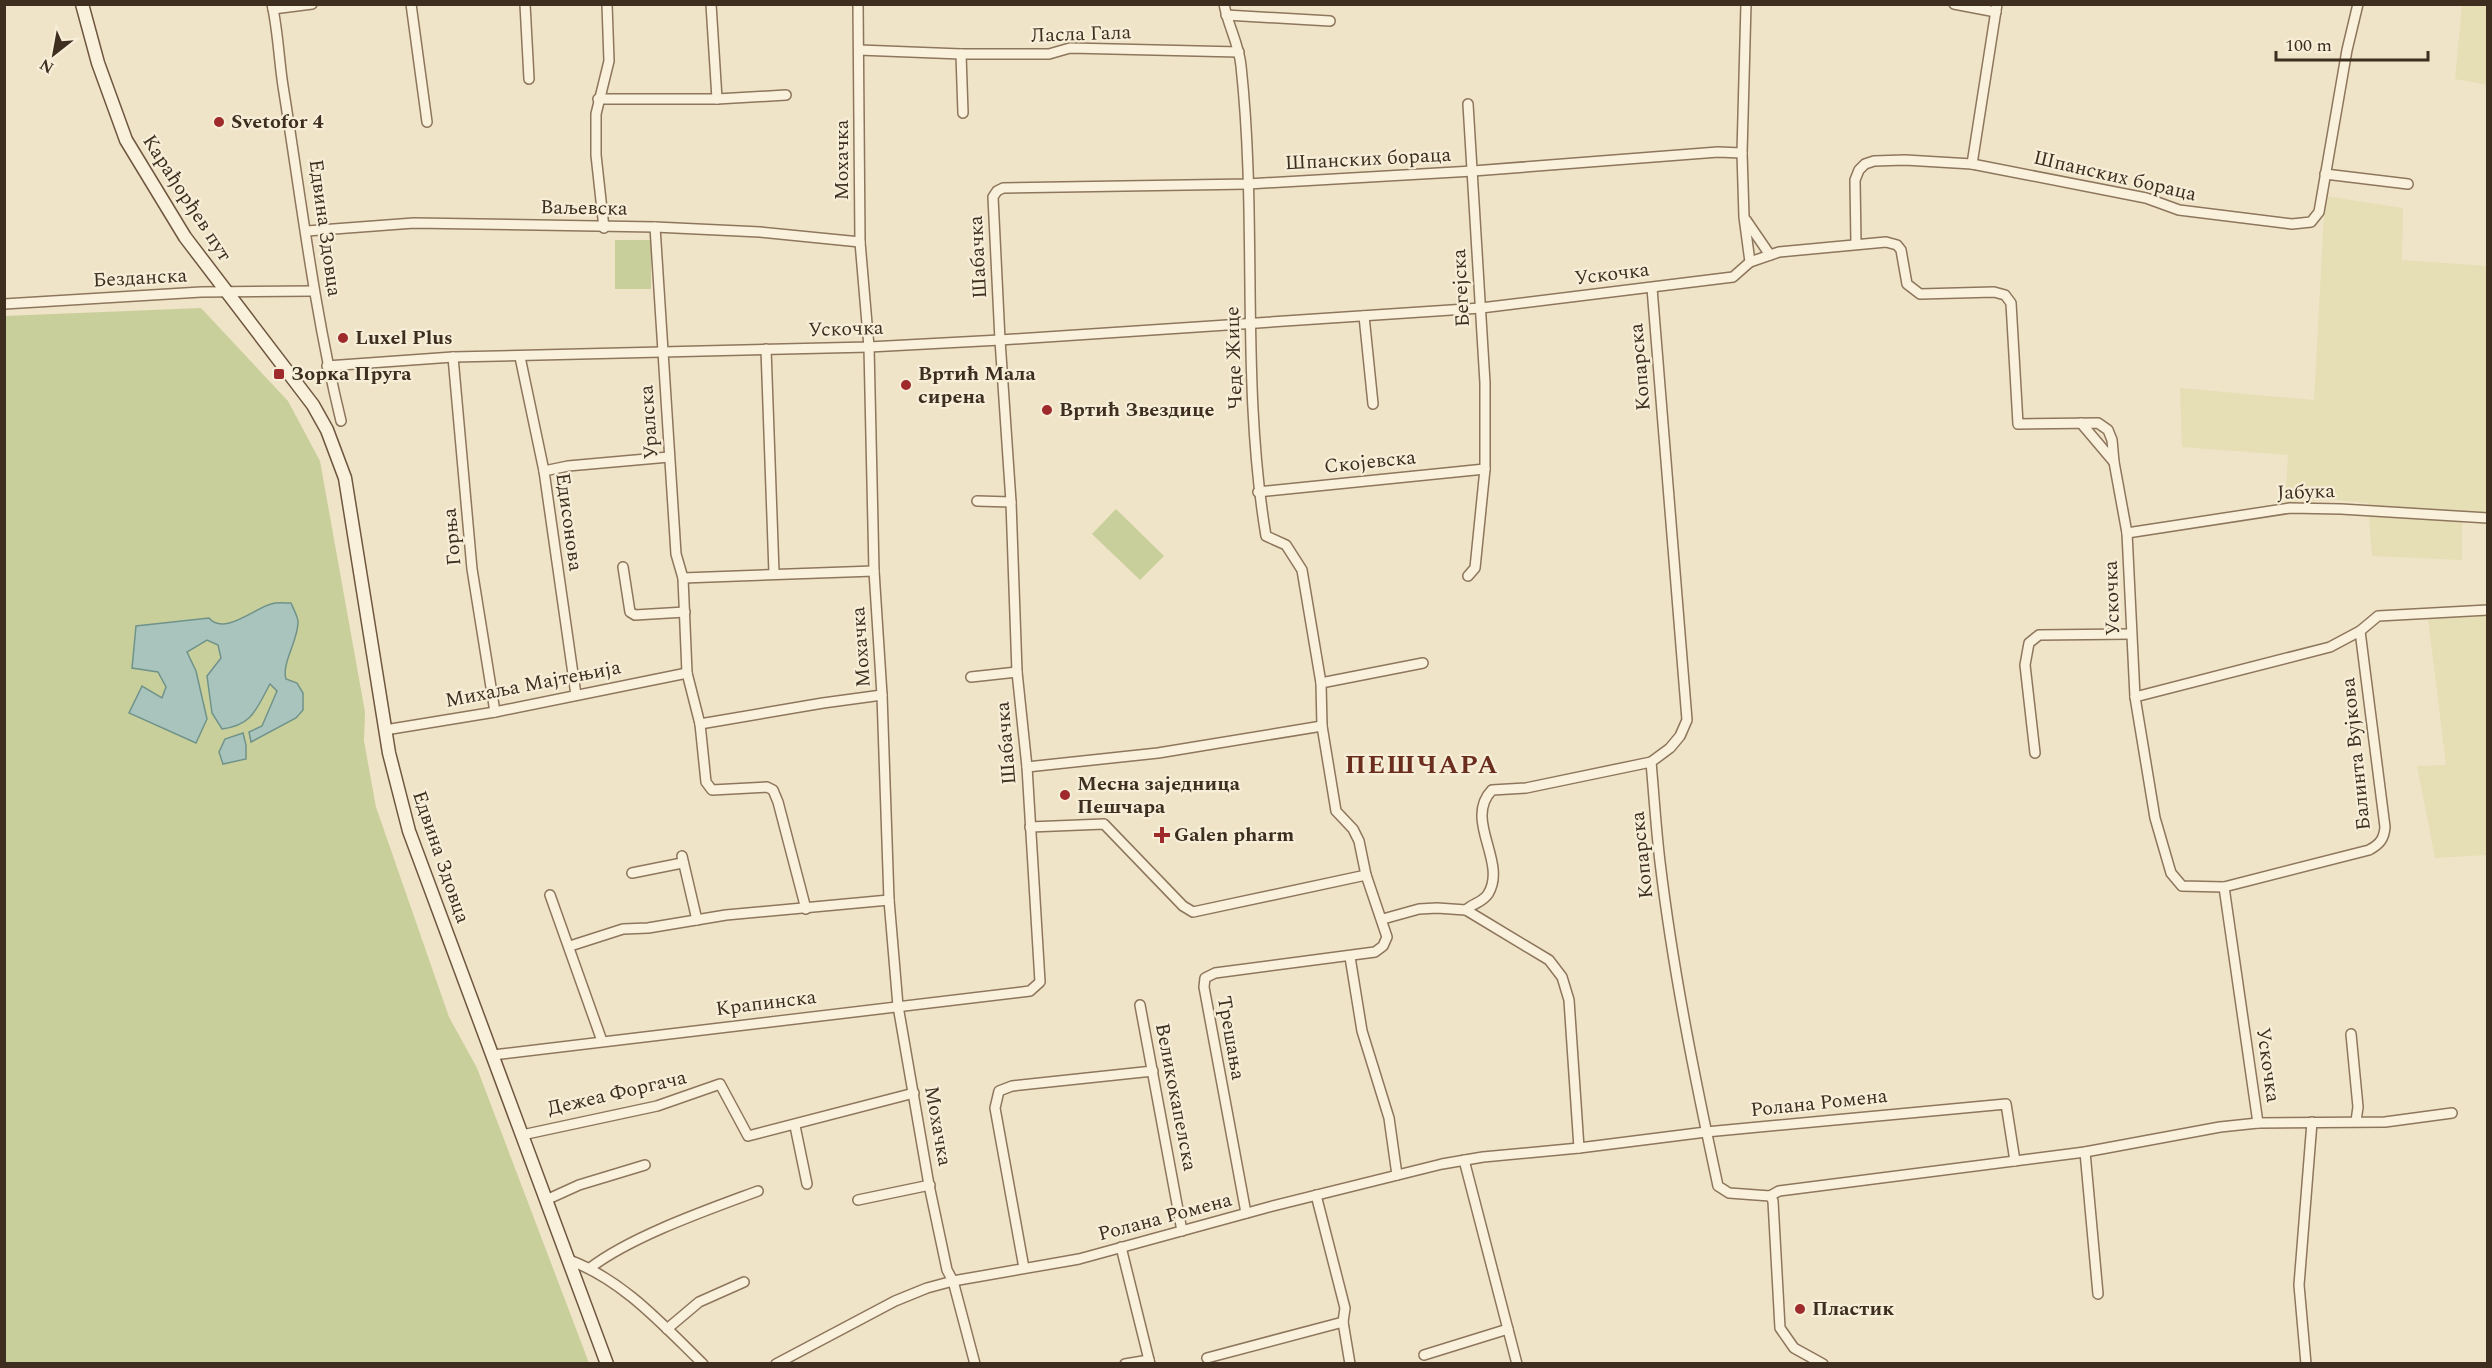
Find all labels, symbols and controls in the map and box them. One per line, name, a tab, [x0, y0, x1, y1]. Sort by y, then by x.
street label: Ласла Гала	[1030, 17, 1132, 51]
north arrow	[24, 24, 84, 84]
scale bar	[2276, 24, 2428, 62]
text: 100 m	[2285, 32, 2332, 59]
text: N	[35, 52, 59, 80]
place label: Svetofor 4	[231, 107, 324, 137]
marker: Svetofor 4	[212, 115, 226, 129]
street label: Мохачка	[827, 119, 857, 200]
street label: Карађорђев пут	[135, 129, 239, 268]
street label: Шпанских бораца	[1284, 140, 1452, 178]
street label: Шпанских бораца	[2030, 143, 2200, 209]
street label: Едвина Здовца	[301, 157, 350, 299]
street label: Ваљевска	[540, 192, 628, 224]
street label: Шабачка	[961, 214, 995, 299]
street label: Бегејска	[1444, 248, 1478, 328]
street label: Ускочка	[1573, 255, 1651, 293]
street label: Безданска	[92, 261, 188, 295]
street label: Чеде Жице	[1217, 306, 1251, 410]
street label: Ускочка	[808, 313, 884, 345]
street label: Копарска	[1621, 322, 1659, 412]
place label: Luxel Plus	[355, 323, 453, 353]
marker: Luxel Plus	[336, 331, 350, 345]
place label: Зорка Пруга	[291, 359, 412, 389]
place label: Вртић Мала сирена	[918, 359, 1036, 412]
marker: Зорка Пруга	[272, 367, 286, 381]
marker: Вртић Мала сирена	[899, 378, 913, 392]
street label: Уралска	[631, 384, 667, 460]
place label: Вртић Звездице	[1059, 395, 1215, 425]
marker: Вртић Звездице	[1040, 403, 1054, 417]
street label: Скојевска	[1323, 442, 1418, 482]
street label: Едисонова	[547, 471, 591, 573]
street label: Јабука	[2276, 476, 2336, 508]
street label: Горња	[435, 507, 469, 567]
street label: Ускочка	[2096, 560, 2128, 636]
street label: Мохачка	[843, 605, 879, 688]
street label: Михаља Мајтењија	[442, 652, 624, 716]
street label: Балинта Вујкова	[2333, 676, 2379, 832]
street label: Шабачка	[987, 700, 1025, 786]
district label: ПЕШЧАРА	[1345, 745, 1499, 785]
place label: Месна заједница Пешчара	[1077, 769, 1241, 822]
street label: Едвина Здовца	[404, 787, 478, 928]
marker: Месна заједница Пешчара	[1058, 788, 1072, 802]
street label: Копарска	[1622, 810, 1662, 900]
place label: Galen pharm	[1174, 820, 1294, 850]
marker: Galen pharm	[1155, 828, 1169, 842]
street label: Крапинска	[714, 982, 818, 1024]
street label: Трешања	[1209, 994, 1253, 1083]
street label: Великокапелска	[1147, 1020, 1205, 1174]
street label: Ускочка	[2248, 1026, 2288, 1105]
street label: Дежеа Форгача	[544, 1062, 690, 1124]
street label: Ролана Ромена	[1749, 1081, 1889, 1125]
street label: Мохачка	[916, 1084, 960, 1169]
street label: Ролана Ромена	[1095, 1185, 1236, 1249]
place label: Пластик	[1812, 1294, 1894, 1324]
marker: Пластик	[1793, 1302, 1807, 1316]

